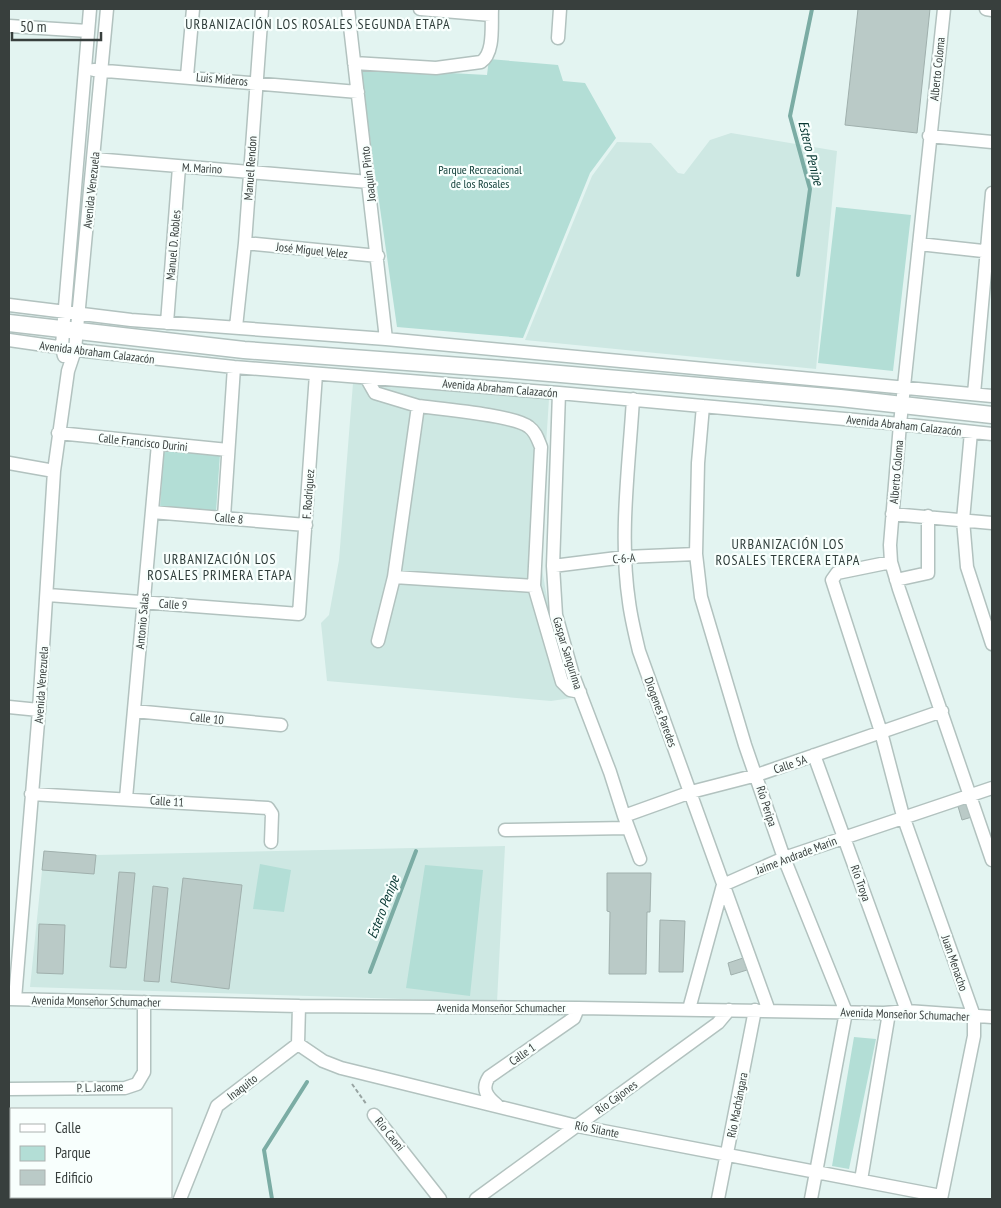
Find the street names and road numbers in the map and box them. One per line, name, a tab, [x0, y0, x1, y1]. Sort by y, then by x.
street label: Alberto Coloma	[926, 36, 948, 102]
street label: Luis Mideros	[195, 69, 249, 89]
street label: Manuel Rendon	[240, 135, 260, 201]
street label: Joaquin Pinto	[357, 146, 379, 203]
street label: Avenida Venezuela	[80, 151, 103, 229]
street label: M. Marino	[181, 159, 223, 177]
street label: Manuel D. Robles	[162, 209, 184, 281]
street label: José Miguel Velez	[274, 239, 349, 261]
street label: Avenida Abraham Calazacón	[39, 337, 155, 367]
street label: Avenida Abraham Calazacón	[442, 375, 558, 401]
street label: Avenida Abraham Calazacón	[846, 411, 962, 439]
street label: Calle Francisco Durini	[98, 430, 188, 454]
street label: Alberto Coloma	[886, 439, 906, 505]
street label: F. Rodriguez	[299, 469, 317, 519]
street label: Calle 8	[214, 509, 244, 527]
street label: C-6-A	[612, 550, 636, 566]
street label: Antonio Salas	[132, 592, 152, 650]
street label: Calle 9	[158, 596, 188, 612]
street label: Gaspar Sangurima	[550, 615, 586, 691]
street label: Avenida Venezuela	[31, 646, 51, 724]
street label: Diogenes Paredes	[641, 675, 681, 749]
street label: Calle 10	[189, 709, 225, 727]
street label: Calle 5A	[771, 751, 809, 777]
street label: Río Peripa	[753, 784, 781, 828]
street label: Calle 11	[149, 792, 185, 810]
street label: Jaime Andrade Marin	[752, 833, 839, 878]
street label: Río Troya	[847, 863, 875, 904]
street label: Juan Menacho	[938, 932, 972, 993]
street label: Avenida Monseñor Schumacher	[31, 992, 161, 1010]
street label: Avenida Monseñor Schumacher	[436, 1000, 566, 1015]
street label: Avenida Monseñor Schumacher	[840, 1004, 970, 1024]
street label: Calle 1	[506, 1040, 538, 1068]
street label: Inaquito	[224, 1071, 260, 1103]
street label: Río Machángara	[723, 1071, 751, 1139]
street label: Río Cajones	[592, 1077, 640, 1117]
street label: P. L. Jacome	[76, 1079, 124, 1095]
street label: Río Caoni	[372, 1114, 408, 1154]
street label: Río Silante	[574, 1117, 620, 1141]

